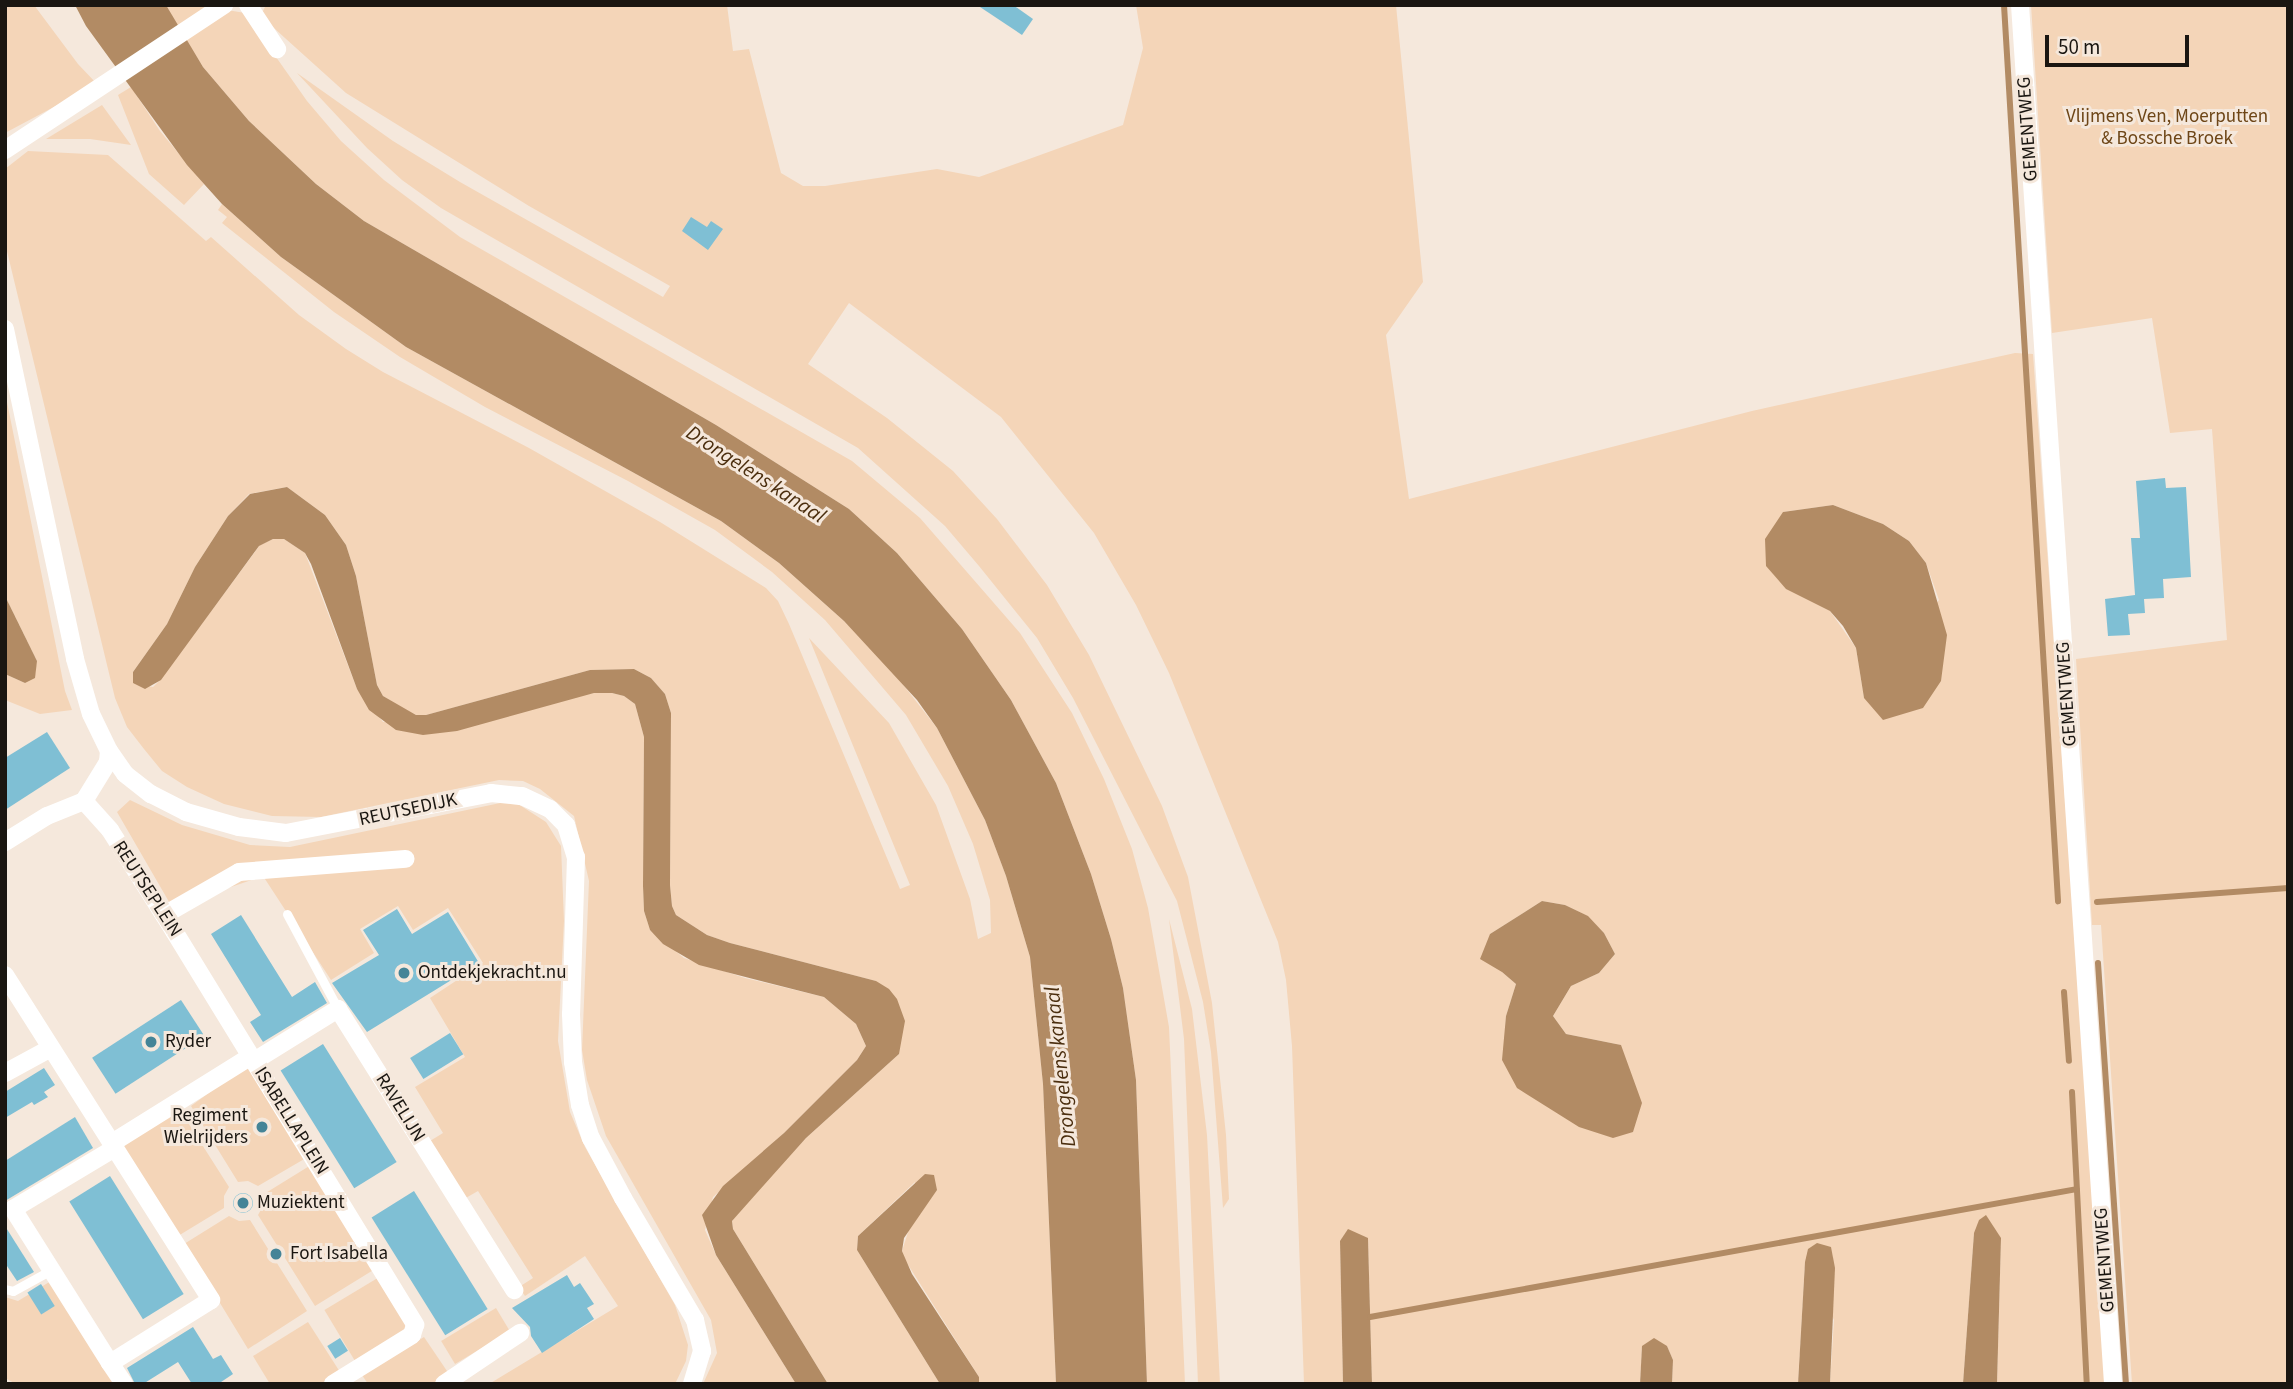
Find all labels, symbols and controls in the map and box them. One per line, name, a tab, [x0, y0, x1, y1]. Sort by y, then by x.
scale bar	[2048, 21, 2192, 65]
text: 50 m	[2058, 32, 2100, 62]
street label: GEMENTWEG	[2013, 76, 2043, 182]
park label: Vlijmens Ven, Moerputten & Bossche Broek	[2066, 106, 2268, 150]
water label: Drongelens kanaal	[682, 420, 830, 528]
street label: GEMENTWEG	[2052, 641, 2082, 747]
street label: REUTSEDIJK	[357, 789, 459, 831]
street label: REUTSEPLEIN	[107, 837, 187, 941]
place label: Ontdekjekracht.nu	[418, 962, 567, 984]
marker: Ontdekjekracht.nu	[396, 965, 412, 981]
water label: Drongelens kanaal	[1039, 986, 1081, 1148]
place label: Ryder	[165, 1031, 211, 1053]
marker: Ryder	[143, 1034, 159, 1050]
street label: ISABELLAPLEIN	[249, 1063, 333, 1179]
street label: RAVELIJN	[370, 1070, 430, 1146]
place label: Regiment Wielrijders	[164, 1105, 248, 1149]
marker: Regiment Wielrijders	[254, 1119, 270, 1135]
place label: Muziektent	[257, 1192, 345, 1214]
marker: Muziektent	[235, 1195, 251, 1211]
street label: GEMENTWEG	[2090, 1207, 2120, 1313]
place label: Fort Isabella	[290, 1243, 388, 1265]
marker: Fort Isabella	[268, 1246, 284, 1262]

